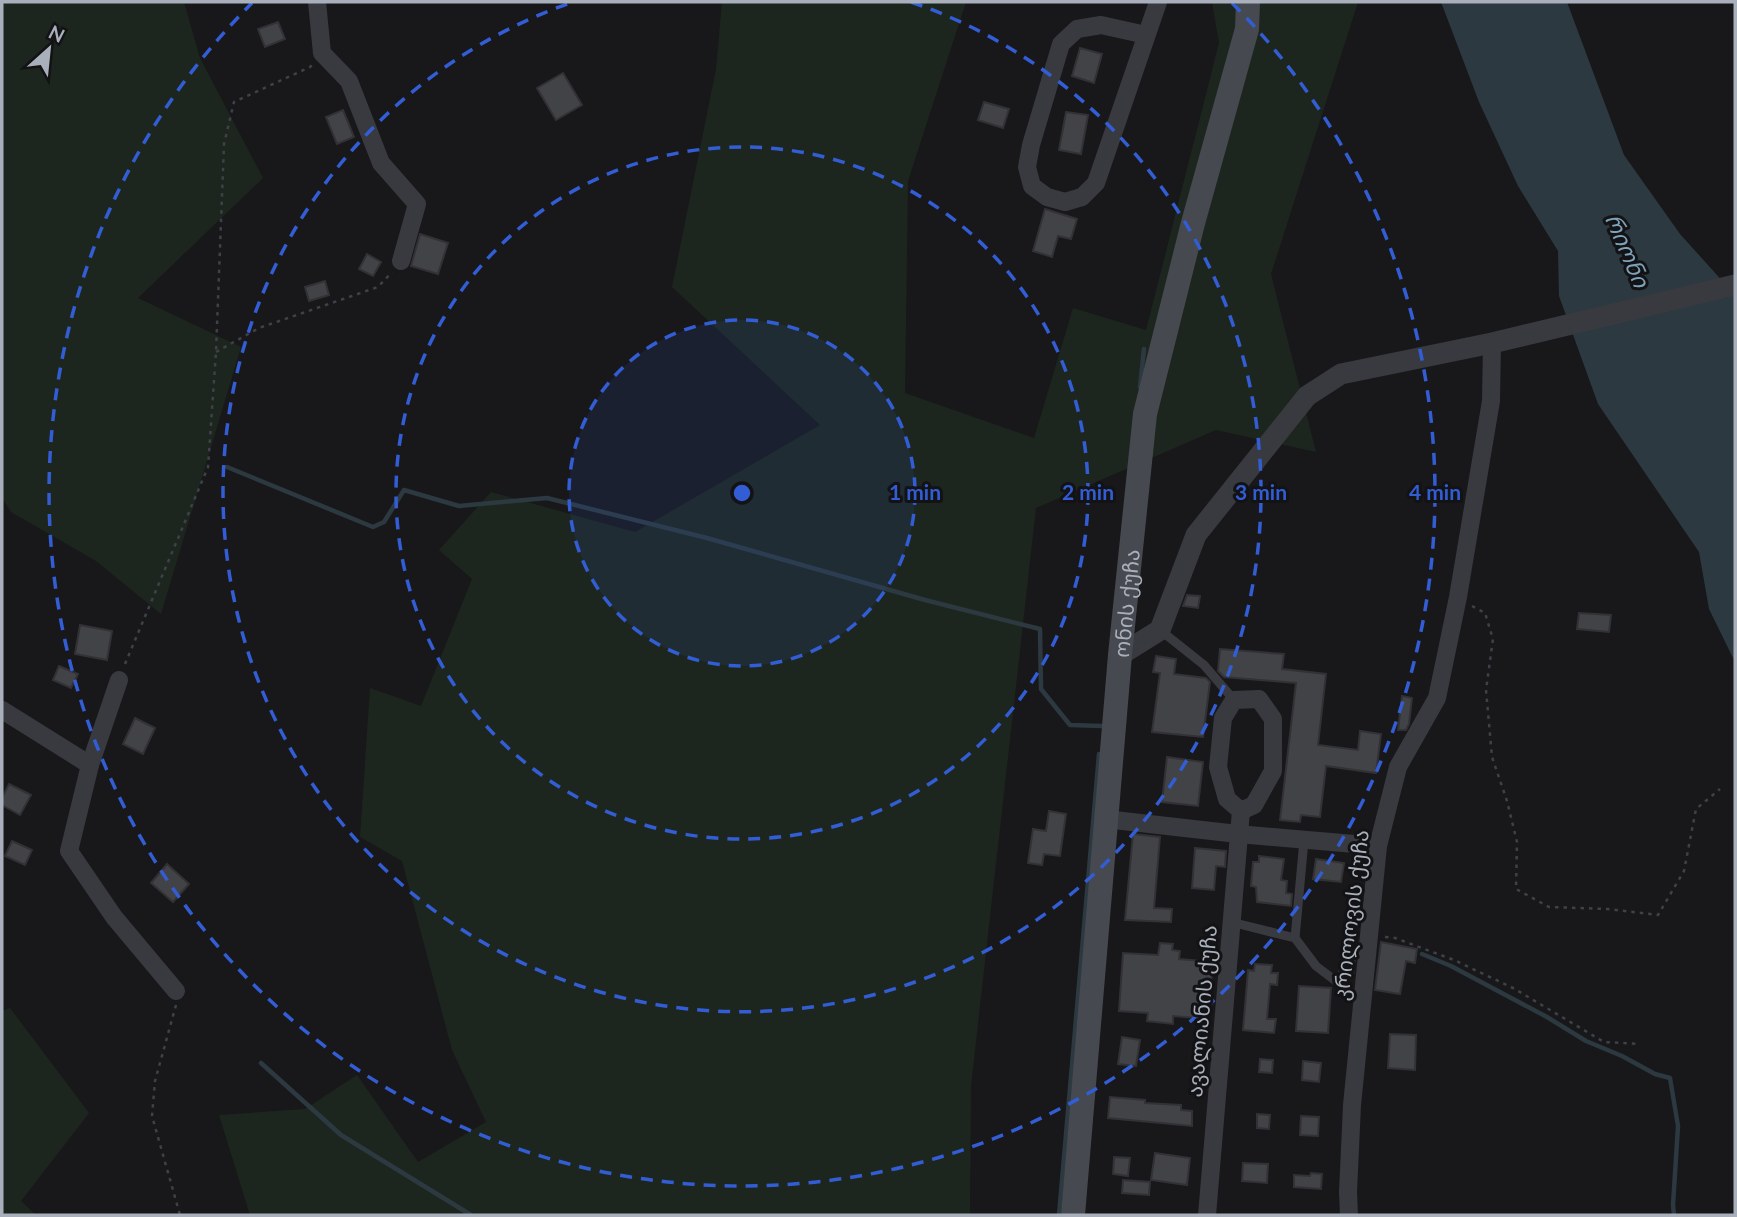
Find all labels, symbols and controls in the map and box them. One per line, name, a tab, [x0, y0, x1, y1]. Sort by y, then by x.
north arrow	[14, 14, 84, 84]
text: N	[45, 20, 69, 47]
water label: რიონი	[1600, 209, 1656, 292]
text: 1 min	[889, 479, 941, 504]
text: 2 min	[1062, 479, 1114, 504]
text: 3 min	[1235, 479, 1287, 504]
text: 4 min	[1409, 479, 1461, 504]
centre of rings	[730, 481, 754, 505]
street label: ონის ქუჩა	[1107, 548, 1143, 659]
street label: კრილოვის ქუჩა	[1327, 828, 1375, 1002]
street label: ავალიანის ქუჩა	[1181, 924, 1223, 1098]

